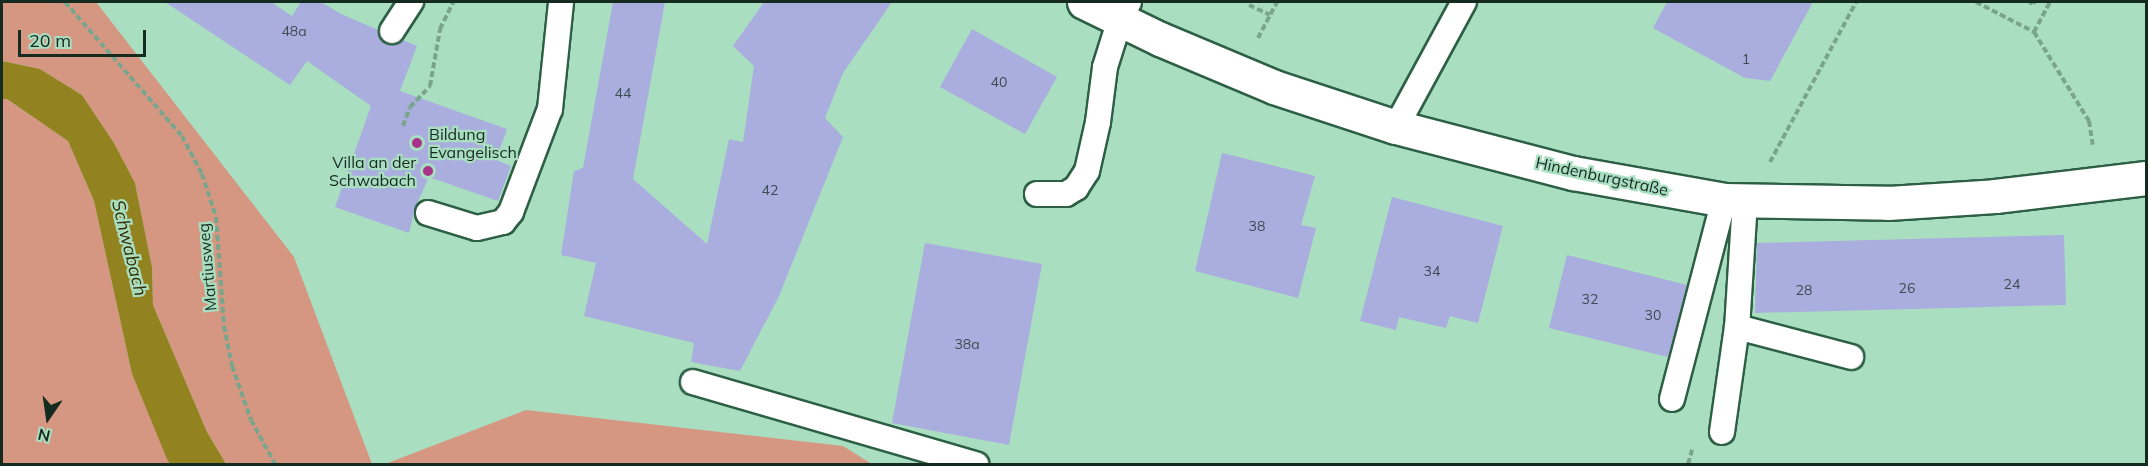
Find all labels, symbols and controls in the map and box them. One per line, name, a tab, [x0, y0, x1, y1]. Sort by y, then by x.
scale bar	[21, 18, 148, 56]
house number: 48a	[281, 23, 307, 39]
text: 20 m	[29, 29, 71, 52]
house number: 1	[1742, 51, 1750, 67]
house number: 40	[991, 74, 1007, 90]
house number: 44	[615, 85, 631, 101]
place label: Bildung Evangelisch	[429, 124, 517, 162]
marker: Bildung Evangelisch	[410, 136, 424, 150]
place label: Villa an der Schwabach	[329, 152, 416, 190]
street label: Hindenburgstraße	[1534, 153, 1670, 199]
marker: Villa an der Schwabach	[421, 164, 435, 178]
house number: 42	[762, 182, 778, 198]
water label: Schwabach	[107, 198, 151, 298]
house number: 38	[1249, 218, 1265, 234]
street label: Martiusweg	[194, 222, 220, 312]
house number: 34	[1424, 263, 1440, 279]
house number: 24	[2004, 276, 2020, 292]
house number: 26	[1899, 280, 1915, 296]
house number: 28	[1796, 282, 1812, 298]
house number: 32	[1582, 291, 1598, 307]
house number: 30	[1645, 307, 1661, 323]
house number: 38a	[954, 336, 980, 352]
north arrow	[18, 388, 78, 448]
text: N	[36, 424, 52, 447]

